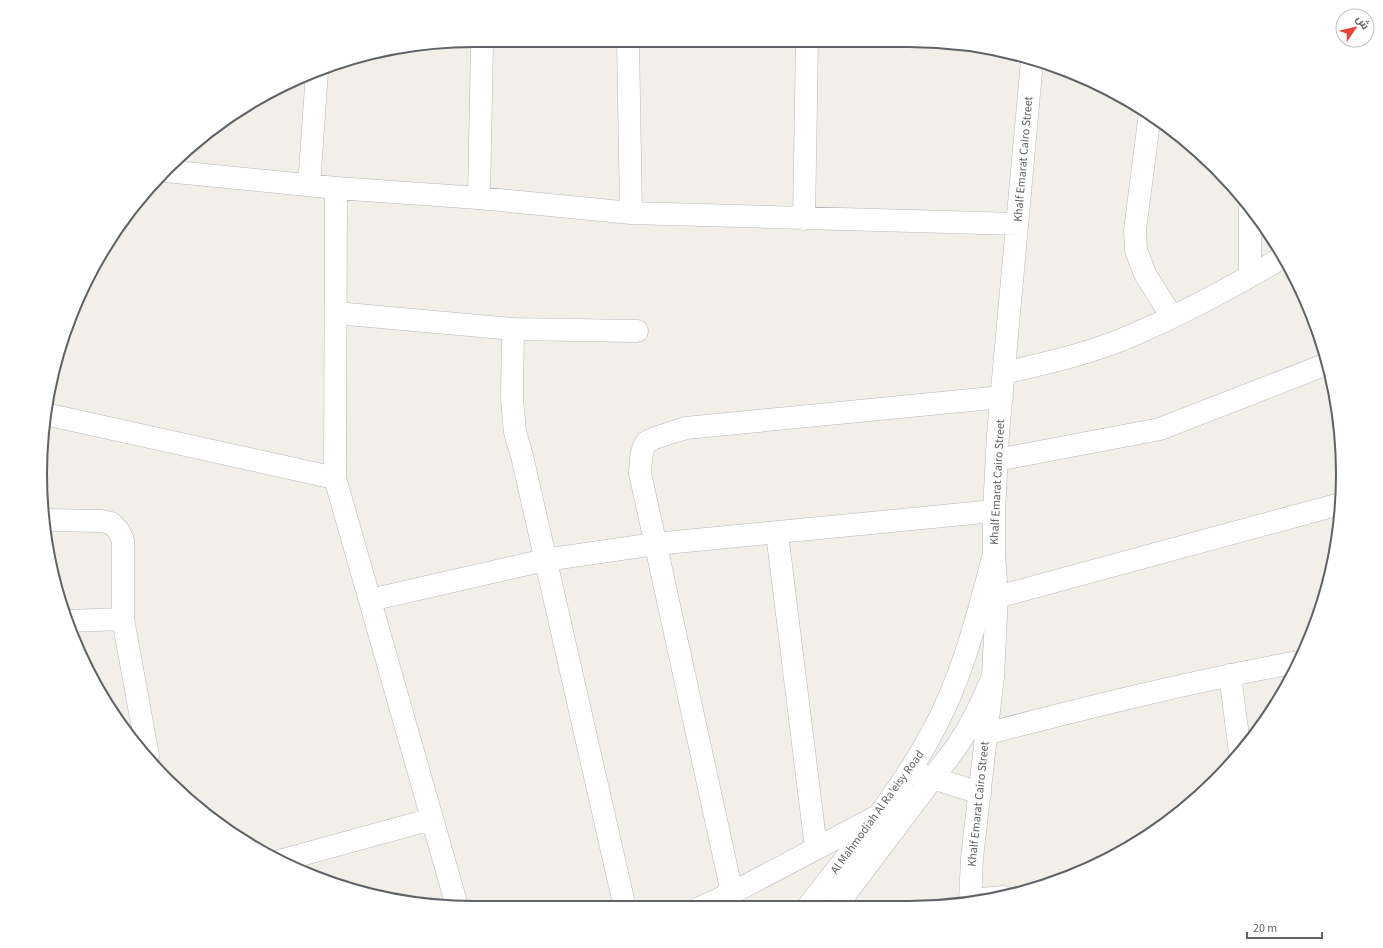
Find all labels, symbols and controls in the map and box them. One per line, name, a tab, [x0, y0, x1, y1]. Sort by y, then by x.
north arrow	[1335, 8, 1375, 48]
text: ش	[1353, 12, 1373, 33]
street label: Khalf Emarat Cairo Street	[1010, 96, 1037, 222]
street label: Khalf Emarat Cairo Street	[986, 419, 1009, 545]
street label: Khalf Emarat Cairo Street	[963, 741, 994, 868]
street label: Al Mahmodiah Al Ra'eisy Road	[827, 747, 928, 878]
scale bar	[1247, 914, 1322, 940]
text: 20 m	[1253, 920, 1277, 937]

